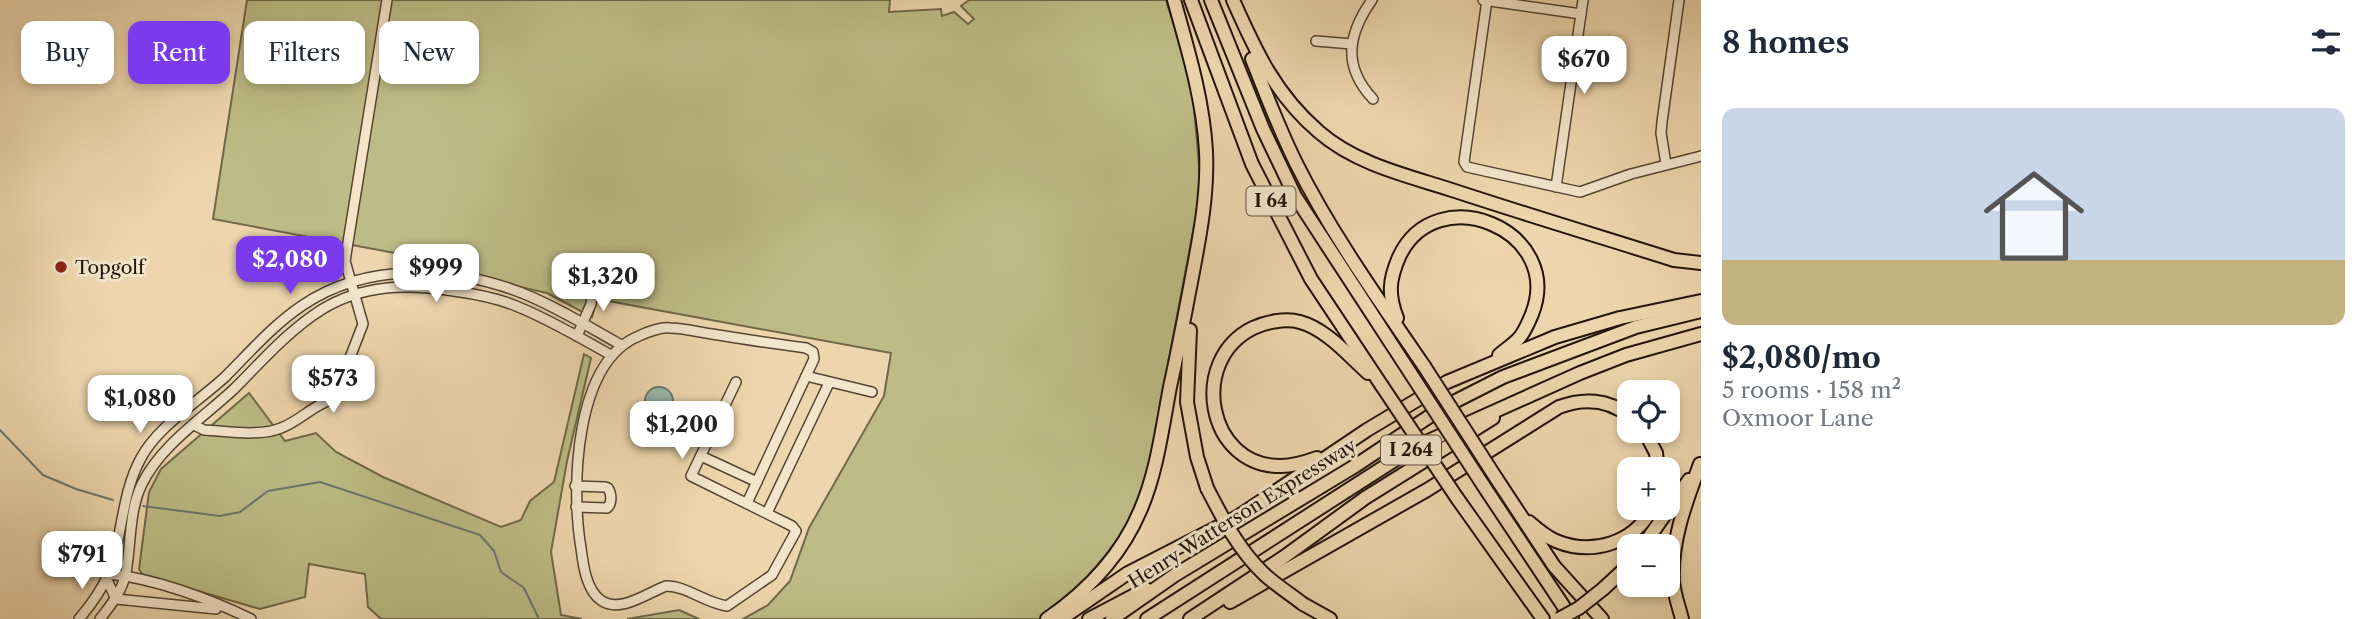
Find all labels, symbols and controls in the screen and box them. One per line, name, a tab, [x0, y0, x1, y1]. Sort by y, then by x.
chip: Buy	[21, 21, 114, 84]
chip: Rent	[128, 21, 230, 84]
chip: Filters	[244, 21, 365, 84]
chip: New	[379, 21, 479, 84]
icon: filters	[2307, 23, 2345, 61]
text: 8 homes	[1722, 24, 1849, 61]
pin: $670	[1543, 36, 1625, 96]
text: $670	[1558, 45, 1610, 73]
icon: home	[1971, 153, 2097, 279]
road number: I 64	[1246, 186, 1296, 216]
pin: $2,080	[233, 236, 347, 296]
pin: $999	[395, 244, 477, 304]
text: $2,080	[252, 245, 328, 273]
text: $999	[409, 253, 463, 281]
pin: $1,320	[546, 254, 660, 313]
place label: Topgolf	[75, 256, 147, 279]
marker: Topgolf	[53, 259, 69, 275]
text: $1,320	[568, 262, 638, 290]
text: $2,080/mo	[1722, 339, 1881, 376]
pin: $573	[292, 356, 374, 415]
text: $573	[308, 364, 358, 392]
pin: $1,080	[83, 376, 197, 435]
text: 5 rooms · 158 m²	[1722, 376, 1901, 404]
map controls	[1617, 380, 1680, 597]
button: locate	[1617, 380, 1680, 443]
text: $1,080	[104, 384, 176, 412]
pin: $1,200	[625, 402, 739, 461]
text: Oxmoor Lane	[1722, 404, 1874, 432]
text: $1,200	[646, 410, 718, 438]
street label: Henry Watterson Expressway	[1124, 433, 1361, 593]
road number: I 264	[1381, 436, 1441, 464]
button: +	[1617, 457, 1680, 520]
pin: $791	[41, 532, 123, 591]
button: −	[1617, 534, 1680, 597]
text: $791	[58, 540, 106, 568]

